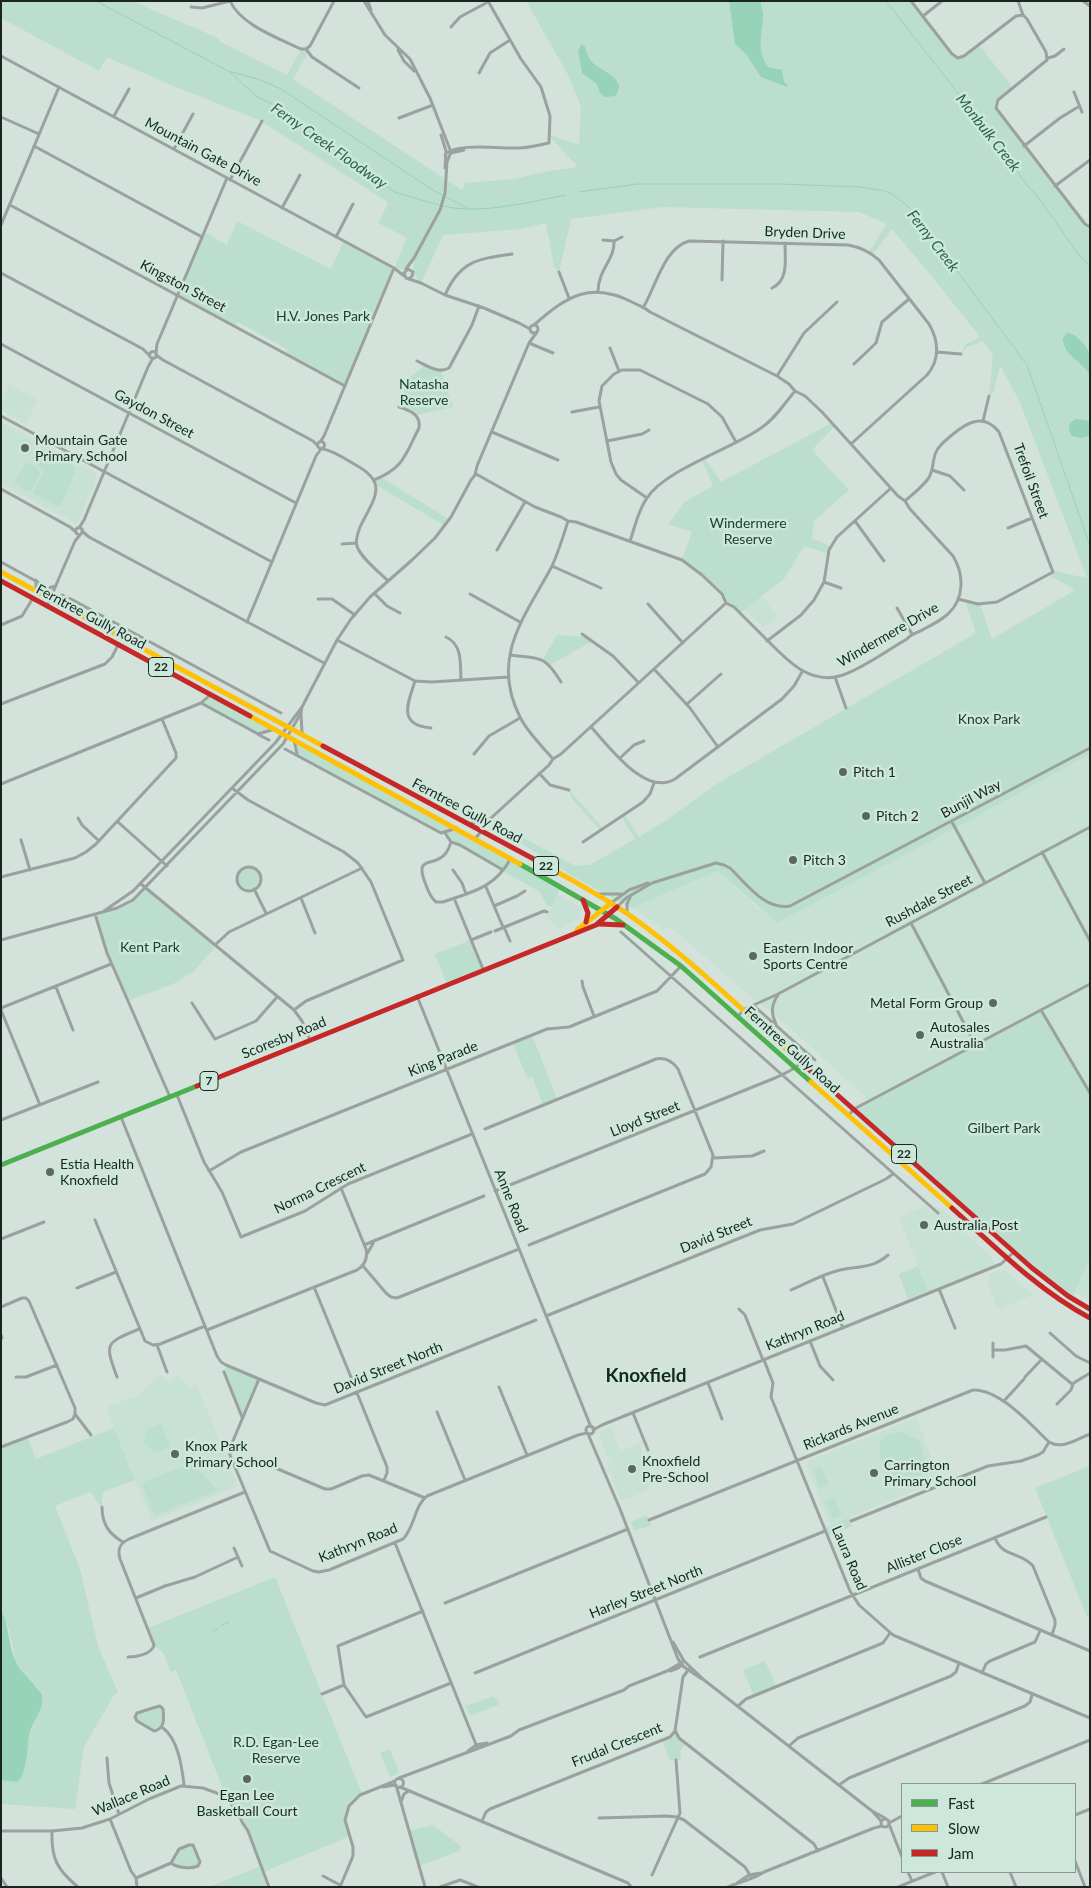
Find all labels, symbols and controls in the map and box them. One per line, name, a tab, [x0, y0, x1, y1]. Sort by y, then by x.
water label: Monbulk Creek	[952, 90, 1024, 176]
water label: Ferny Creek Floodway	[268, 99, 390, 193]
street label: Mountain Gate Drive	[142, 114, 264, 190]
water label: Ferny Creek	[903, 206, 963, 276]
street label: Bryden Drive	[764, 223, 846, 243]
street label: Kingston Street	[137, 256, 229, 316]
park label: H.V. Jones Park	[276, 308, 370, 324]
park label: Natasha Reserve	[399, 376, 449, 408]
street label: Gaydon Street	[111, 386, 197, 442]
place label: Mountain Gate Primary School	[35, 432, 127, 464]
street label: Trefoil Street	[1010, 441, 1052, 521]
marker: Mountain Gate Primary School	[19, 442, 31, 454]
park label: Windermere Reserve	[709, 515, 787, 548]
street label: Ferntree Gully Road	[33, 581, 149, 653]
street label: Windermere Drive	[834, 599, 942, 671]
road number: 22	[148, 658, 174, 676]
park label: Knox Park	[958, 711, 1020, 727]
place label: Pitch 1	[853, 764, 896, 780]
marker: Pitch 1	[837, 766, 849, 778]
street label: Ferntree Gully Road	[409, 775, 525, 847]
street label: Bunjil Way	[938, 776, 1004, 822]
place label: Pitch 2	[876, 808, 919, 824]
marker: Pitch 2	[860, 810, 872, 822]
place label: Pitch 3	[803, 852, 846, 868]
marker: Pitch 3	[787, 854, 799, 866]
road number: 22	[534, 856, 558, 876]
street label: Rushdale Street	[883, 871, 975, 931]
park label: Kent Park	[120, 939, 180, 955]
place label: Eastern Indoor Sports Centre	[763, 940, 853, 972]
marker: Eastern Indoor Sports Centre	[747, 950, 759, 962]
place label: Metal Form Group	[870, 995, 983, 1011]
marker: Metal Form Group	[987, 997, 999, 1009]
street label: Ferntree Gully Road	[741, 1003, 843, 1097]
street label: Scoresby Road	[239, 1013, 329, 1063]
place label: Autosales Australia	[930, 1019, 990, 1052]
marker: Autosales Australia	[914, 1029, 926, 1041]
street label: King Parade	[406, 1037, 480, 1081]
road number: 7	[200, 1072, 218, 1090]
street label: Lloyd Street	[608, 1097, 682, 1141]
park label: Gilbert Park	[967, 1120, 1041, 1136]
road number: 22	[892, 1144, 916, 1164]
place label: Estia Health Knoxfield	[60, 1156, 134, 1188]
street label: Norma Crescent	[271, 1159, 369, 1217]
marker: Estia Health Knoxfield	[44, 1166, 56, 1178]
street label: Anne Road	[491, 1167, 531, 1235]
street label: David Street	[678, 1213, 754, 1257]
place label: Australia Post	[934, 1217, 1018, 1233]
marker: Australia Post	[918, 1219, 930, 1231]
street label: Kathryn Road	[763, 1308, 847, 1354]
street label: David Street North	[331, 1338, 445, 1398]
district label: Knoxfield	[605, 1365, 687, 1387]
street label: Rickards Avenue	[801, 1400, 901, 1454]
place label: Knox Park Primary School	[185, 1438, 277, 1470]
marker: Knox Park Primary School	[169, 1448, 181, 1460]
place label: Knoxfield Pre-School	[642, 1453, 709, 1485]
place label: Carrington Primary School	[884, 1457, 976, 1490]
marker: Knoxfield Pre-School	[626, 1463, 638, 1475]
marker: Carrington Primary School	[868, 1467, 880, 1479]
street label: Kathryn Road	[316, 1520, 400, 1566]
street label: Laura Road	[828, 1523, 870, 1593]
street label: Allister Close	[883, 1531, 965, 1577]
street label: Harley Street North	[587, 1562, 705, 1622]
street label: Frudal Crescent	[569, 1719, 665, 1771]
park label: R.D. Egan-Lee Reserve	[233, 1734, 319, 1766]
street label: Wallace Road	[90, 1772, 172, 1820]
marker: Egan Lee Basketball Court	[241, 1773, 253, 1785]
legend	[901, 1783, 1076, 1873]
place label: Egan Lee Basketball Court	[196, 1787, 298, 1820]
text: Fast	[948, 1794, 975, 1812]
text: Slow	[948, 1819, 980, 1837]
text: Jam	[948, 1844, 974, 1862]

